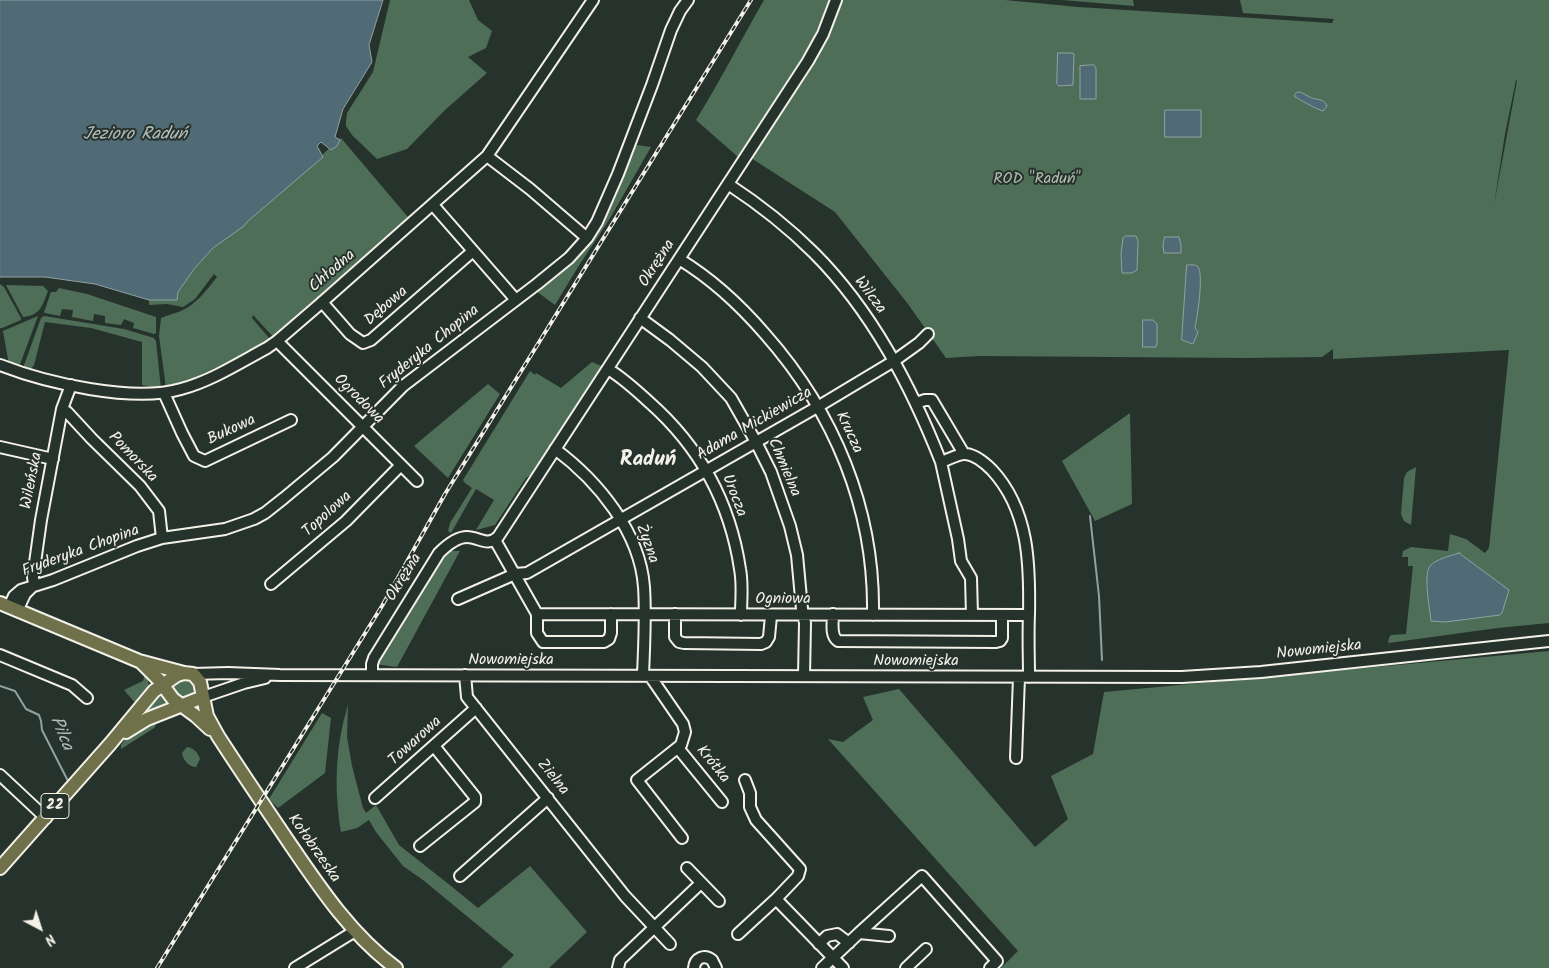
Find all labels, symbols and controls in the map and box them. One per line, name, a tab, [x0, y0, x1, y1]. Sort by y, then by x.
water label: Jezioro Raduń	[83, 125, 187, 147]
park label: ROD "Raduń"	[993, 170, 1081, 190]
street label: Okrężna	[636, 237, 680, 291]
street label: Chłodna	[306, 247, 360, 297]
street label: Wilcza	[849, 273, 889, 319]
street label: Dębowa	[361, 283, 413, 331]
street label: Fryderyka Chopina	[376, 302, 484, 394]
street label: Ogrodowa	[329, 371, 387, 429]
street label: Adama Mickiewicza	[694, 384, 816, 466]
street label: Krucza	[830, 409, 866, 457]
street label: Bukowa	[205, 412, 259, 450]
street label: Pomorska	[103, 429, 161, 487]
street label: Chmielna	[762, 436, 804, 500]
district label: Raduń	[620, 448, 676, 474]
street label: Wileńska	[18, 451, 48, 511]
street label: Urocza	[716, 472, 750, 520]
street label: Topolowa	[299, 488, 357, 542]
street label: Fryderyka Chopina	[20, 522, 142, 582]
street label: Żyzna	[630, 522, 662, 566]
street label: Okrężna	[383, 551, 427, 605]
street label: Ogniowa	[755, 590, 811, 610]
street label: Nowomiejska	[1275, 637, 1363, 665]
street label: Nowomiejska	[468, 651, 554, 671]
street label: Nowomiejska	[873, 652, 959, 672]
street label: Towarowa	[385, 713, 447, 771]
water label: Pilca	[43, 714, 77, 754]
street label: Krótka	[691, 742, 733, 788]
street label: Zielna	[532, 756, 572, 800]
road number: 22	[41, 794, 69, 818]
street label: Kołobrzeska	[282, 811, 344, 887]
north arrow	[15, 903, 65, 953]
text: N	[39, 928, 60, 951]

